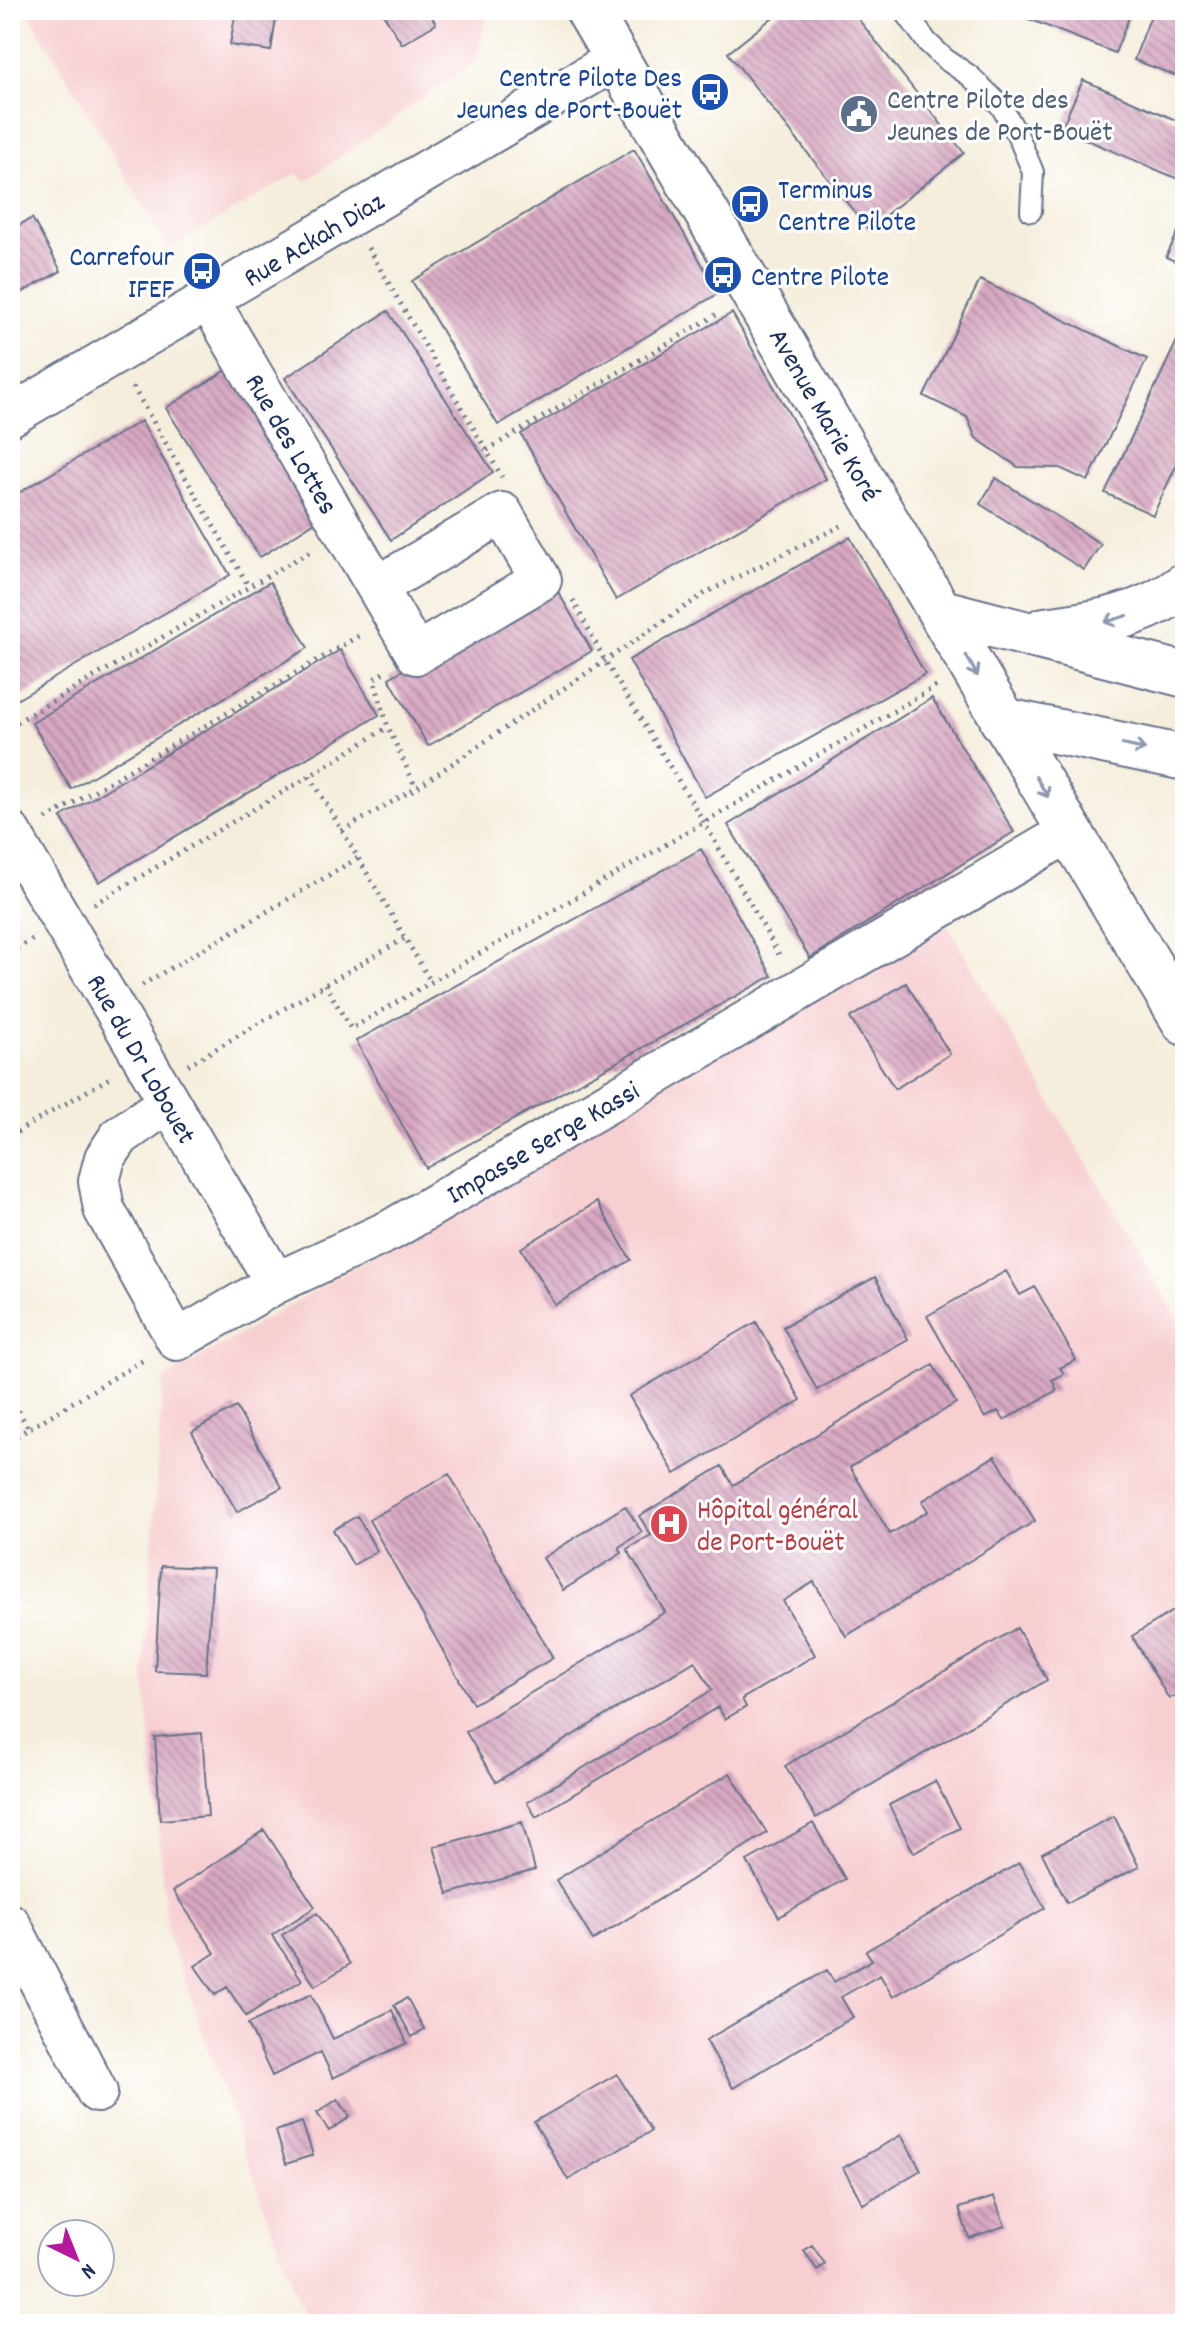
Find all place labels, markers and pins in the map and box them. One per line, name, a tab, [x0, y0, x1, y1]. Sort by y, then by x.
place label: Centre Pilote Des Jeunes de Port-Bouët	[456, 61, 682, 133]
bus stop icon: Centre Pilote Des Jeunes de Port-Bouët	[689, 71, 731, 113]
place label: Centre Pilote des Jeunes de Port-Bouët	[887, 83, 1113, 155]
public building icon: Centre Pilote des Jeunes de Port-Bouët	[838, 93, 880, 135]
place label: Terminus Centre Pilote	[778, 173, 916, 245]
bus stop icon: Terminus Centre Pilote	[729, 183, 771, 225]
place label: Carrefour IFEF	[69, 240, 175, 312]
bus stop icon: Carrefour IFEF	[181, 250, 223, 292]
bus stop icon: Centre Pilote	[702, 254, 744, 296]
place label: Centre Pilote	[751, 260, 889, 300]
place label: Hôpital général de Port-Bouët	[697, 1493, 858, 1565]
hospital icon: Hôpital général de Port-Bouët	[648, 1503, 690, 1545]

